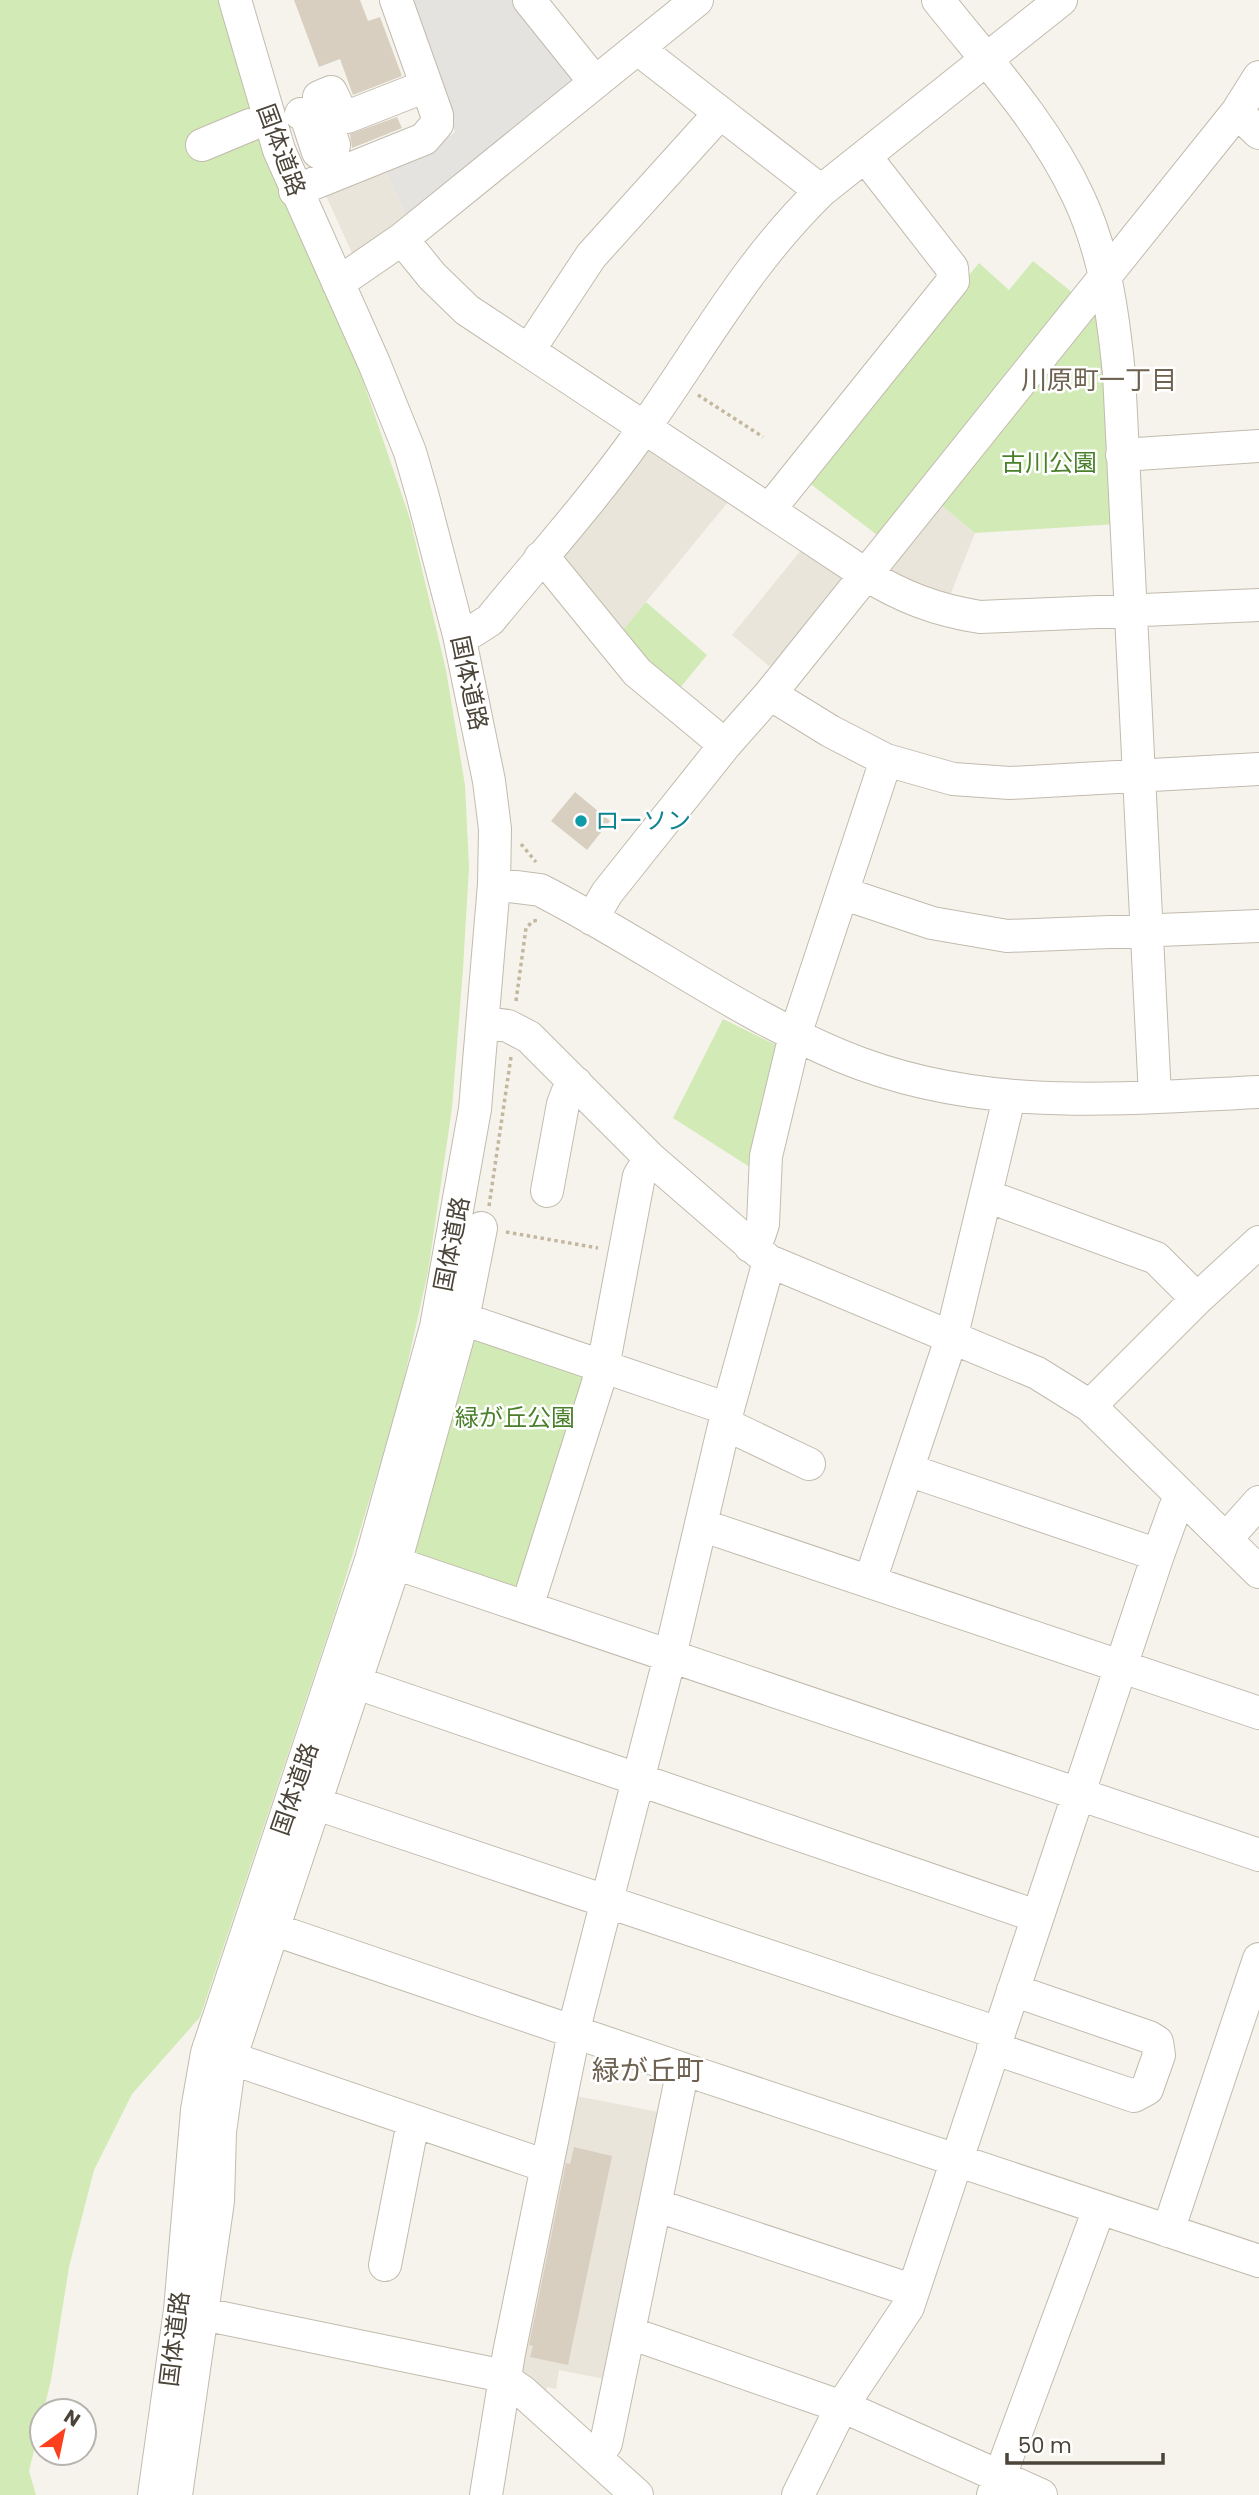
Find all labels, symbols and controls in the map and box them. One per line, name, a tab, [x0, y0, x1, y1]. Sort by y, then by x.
street label: 国体道路	[250, 99, 313, 201]
district label: 川原町一丁目	[1021, 362, 1177, 398]
park label: 古川公園	[1001, 446, 1097, 479]
street label: 国体道路	[443, 633, 496, 733]
place label: ローソン	[595, 804, 691, 837]
marker: ローソン	[573, 813, 589, 829]
street label: 国体道路	[426, 1194, 477, 1294]
park label: 緑が丘公園	[455, 1401, 575, 1434]
street label: 国体道路	[263, 1738, 326, 1840]
district label: 緑が丘町	[592, 2051, 704, 2090]
street label: 国体道路	[152, 2289, 197, 2389]
north arrow	[28, 2397, 98, 2467]
text: N	[59, 2403, 85, 2433]
scale bar	[1007, 2422, 1163, 2466]
text: 50 m	[1018, 2431, 1072, 2460]

